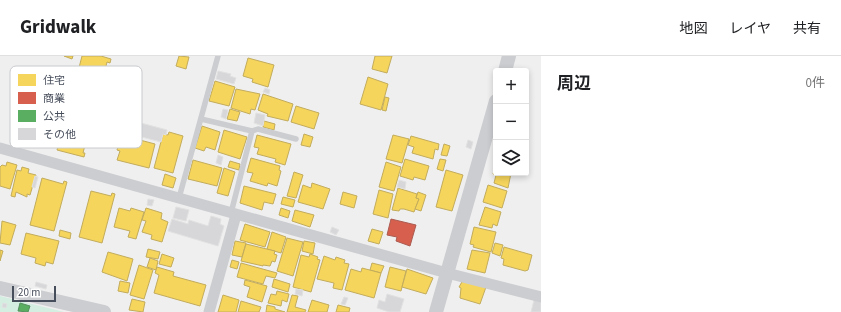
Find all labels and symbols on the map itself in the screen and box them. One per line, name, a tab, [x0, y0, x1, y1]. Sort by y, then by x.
legend	[10, 66, 142, 148]
text: 住宅	[43, 73, 65, 88]
text: 商業	[43, 91, 65, 106]
text: 公共	[43, 109, 65, 124]
text: その他	[43, 127, 76, 142]
scale bar	[12, 284, 56, 303]

